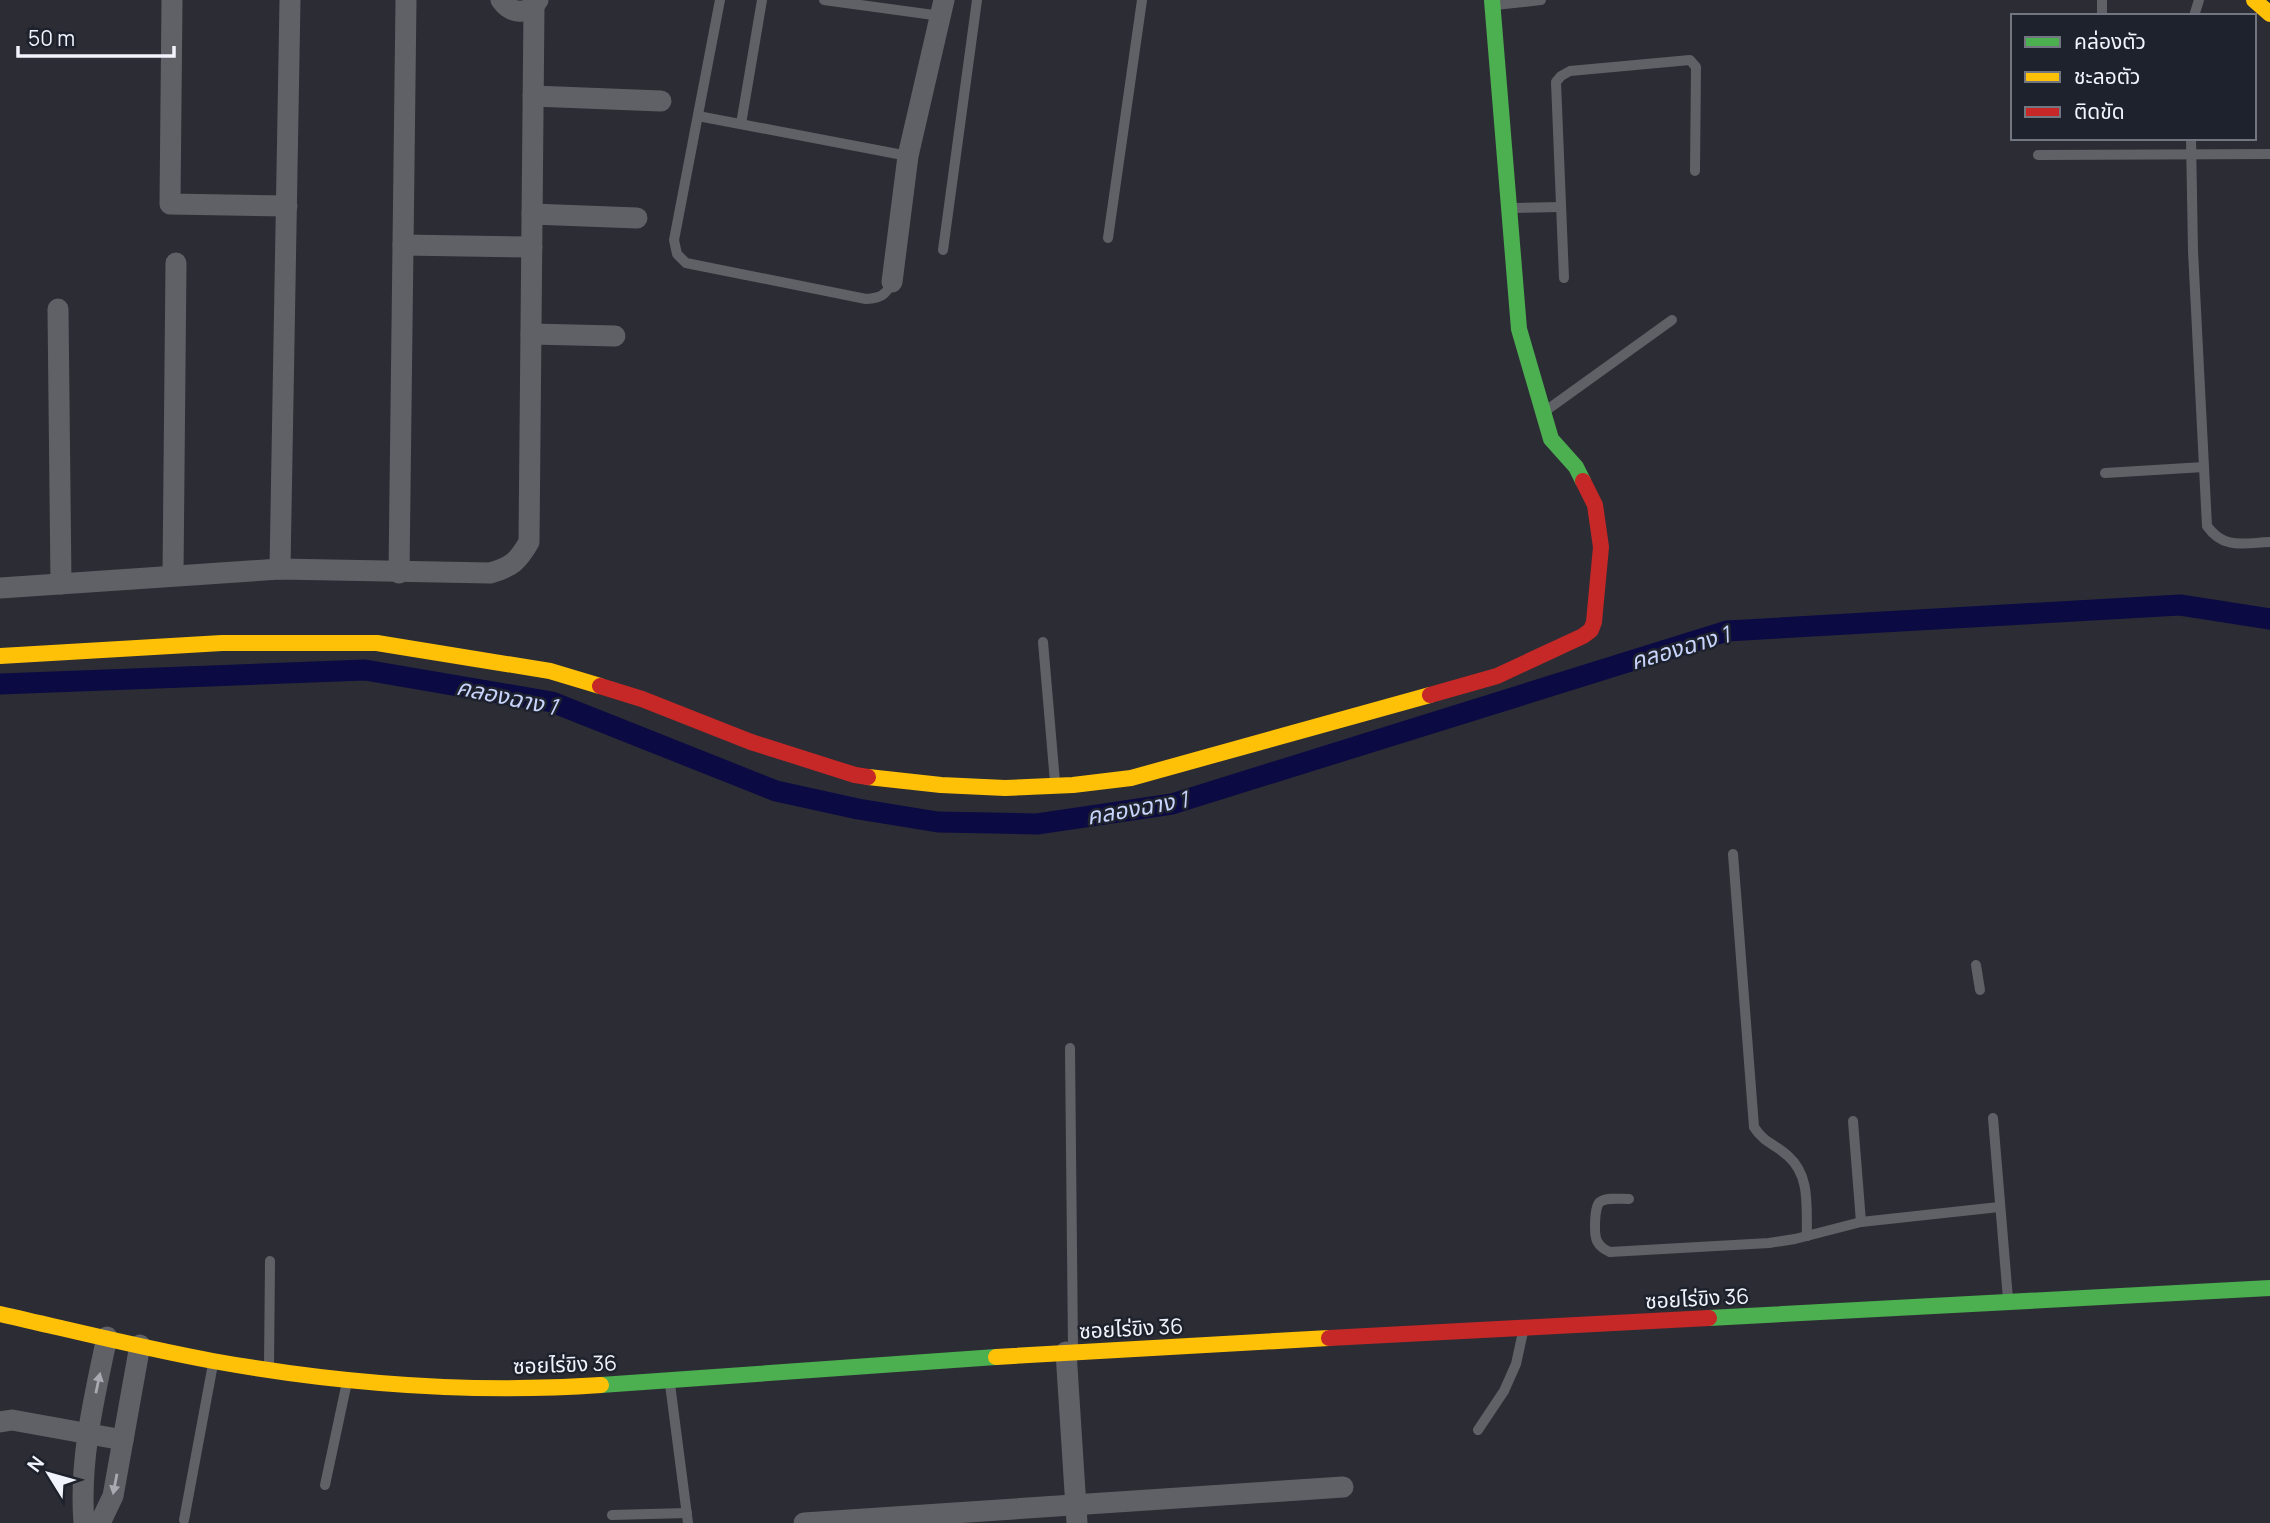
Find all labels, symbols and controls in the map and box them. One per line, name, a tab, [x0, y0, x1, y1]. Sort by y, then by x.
scale bar	[18, 14, 173, 58]
legend	[2011, 14, 2256, 140]
text: 50 m	[28, 24, 75, 52]
text: คล่องตัว	[2074, 27, 2146, 55]
text: ชะลอตัว	[2074, 62, 2140, 90]
text: ติดขัด	[2074, 97, 2125, 125]
water label: คลองฉาง 1	[1627, 617, 1735, 676]
water label: คลองฉาง 1	[454, 670, 562, 723]
water label: คลองฉาง 1	[1084, 782, 1192, 832]
street label: ซอยไร่ขิง 36	[1644, 1281, 1750, 1315]
street label: ซอยไร่ขิง 36	[1078, 1311, 1184, 1345]
street label: ซอยไร่ขิง 36	[512, 1348, 618, 1380]
one-way arrow	[92, 1372, 103, 1394]
north arrow	[14, 1439, 84, 1509]
text: N	[21, 1450, 50, 1477]
one-way arrow	[109, 1473, 120, 1495]

